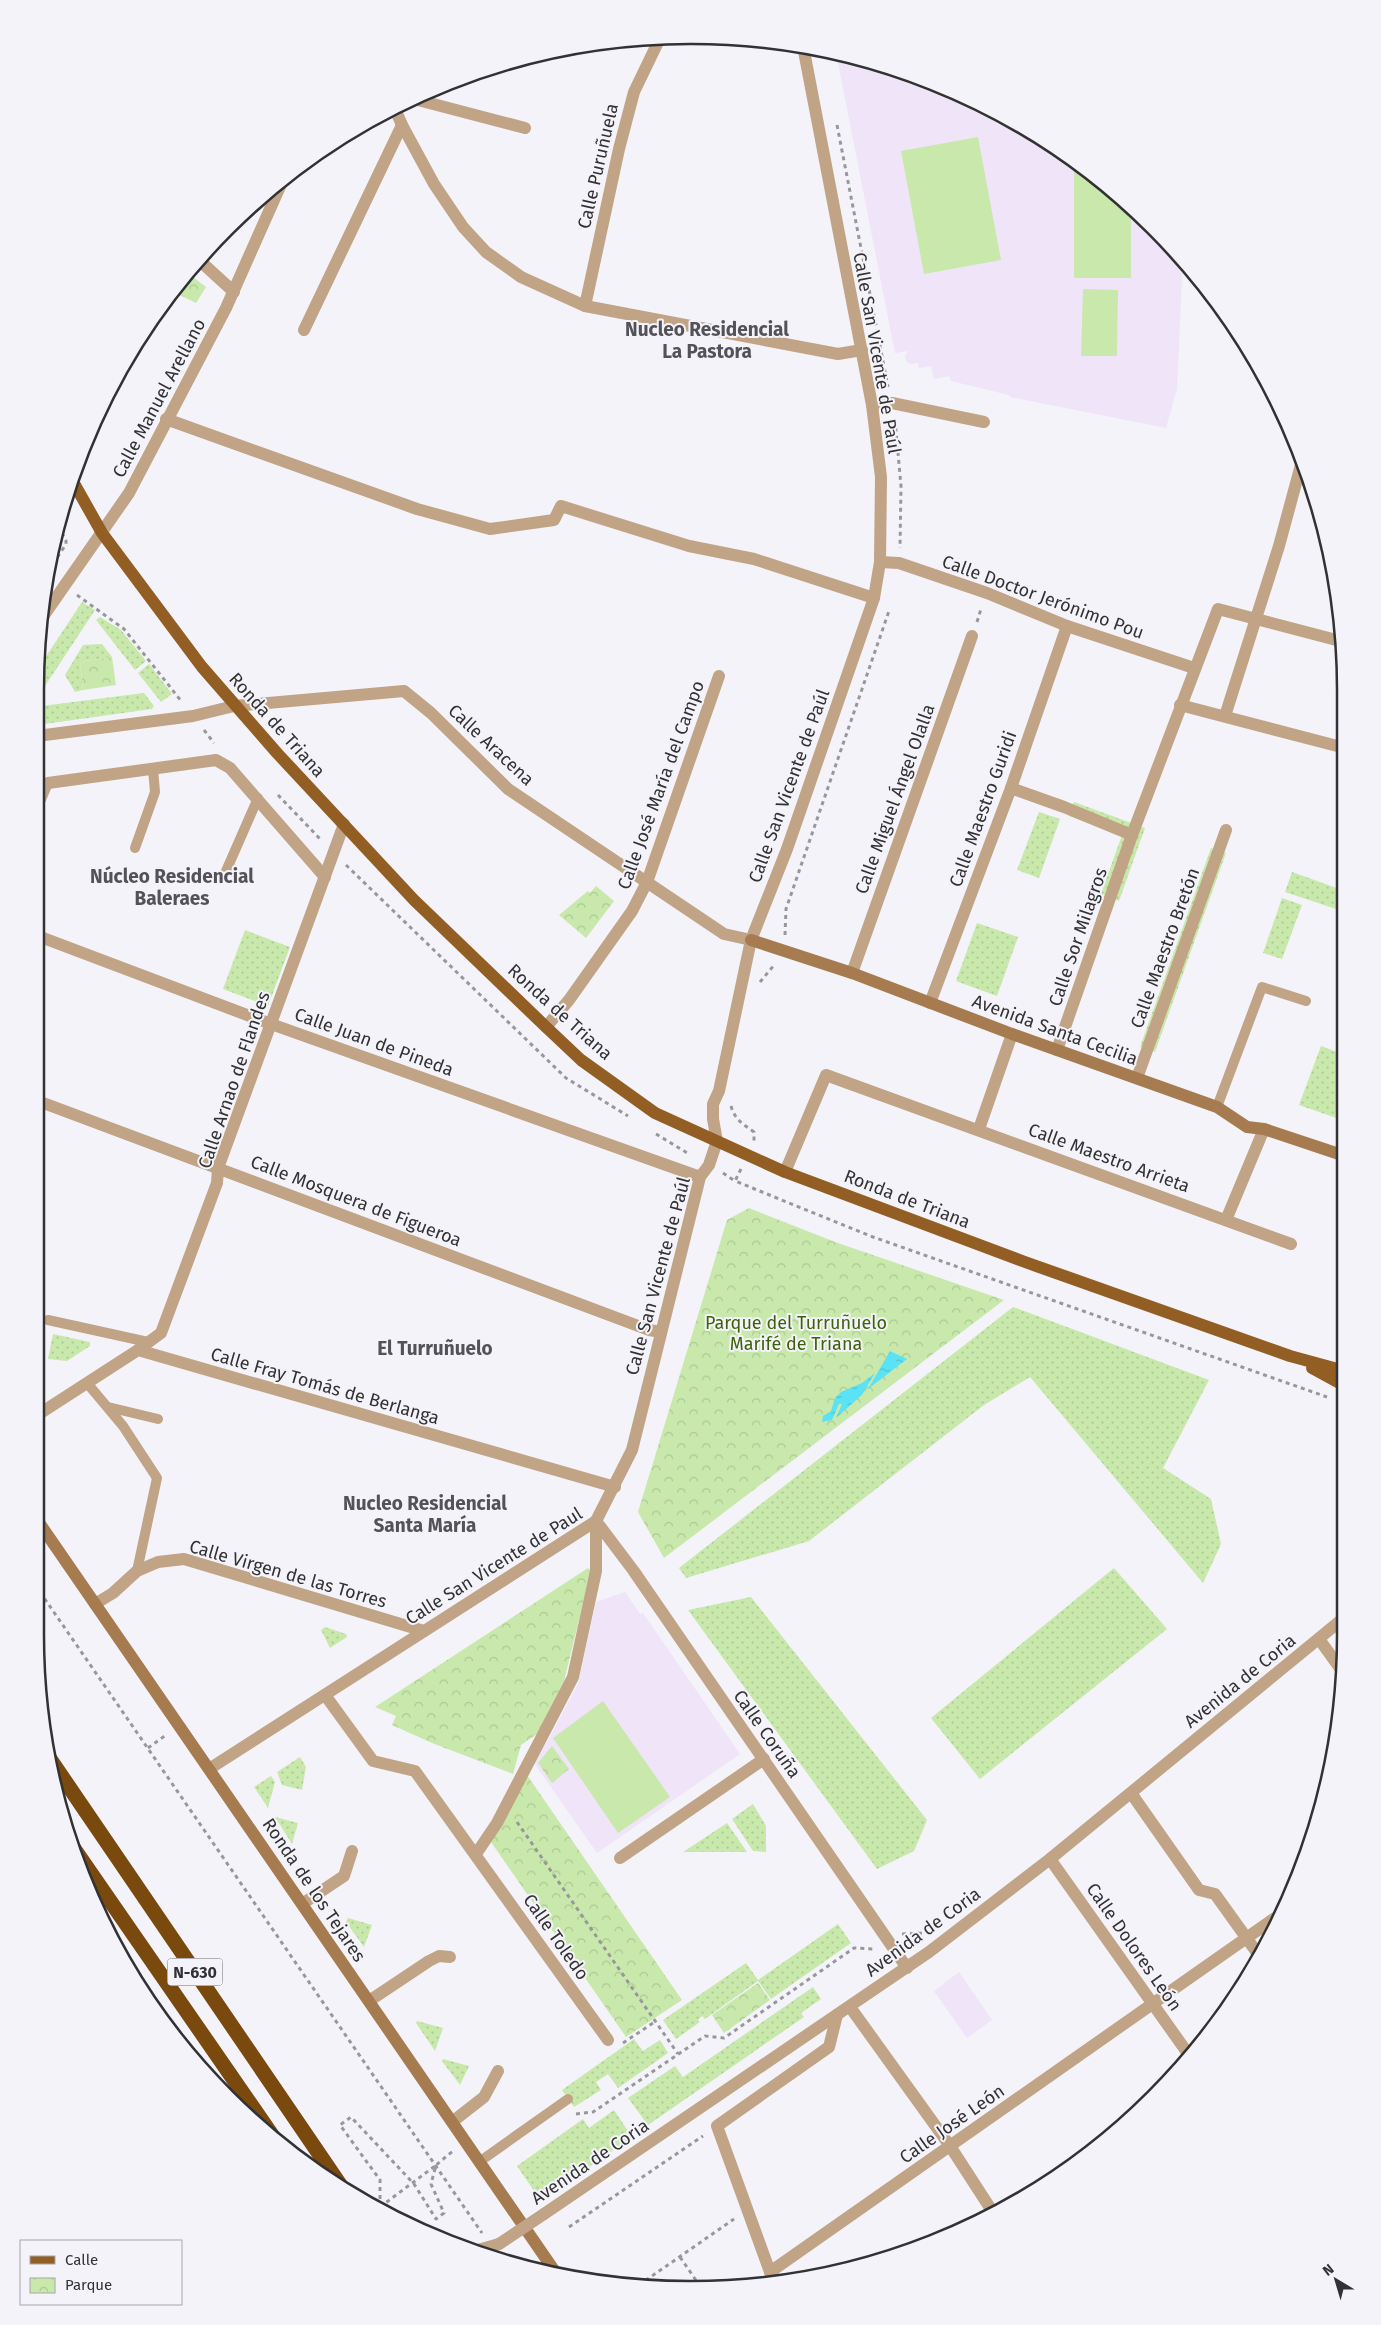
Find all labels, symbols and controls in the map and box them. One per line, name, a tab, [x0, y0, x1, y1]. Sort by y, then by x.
street label: Calle Puruñuela	[573, 101, 623, 231]
street label: Calle San Vicente de Paúl	[848, 250, 906, 456]
street label: Calle Manuel Arellano	[108, 315, 210, 481]
district label: Nucleo Residencial La Pastora	[625, 318, 789, 363]
street label: Calle Doctor Jerónimo Pou	[939, 550, 1147, 644]
street label: Ronda de Triana	[224, 668, 330, 782]
street label: Calle José María del Campo	[613, 677, 709, 893]
street label: Calle San Vicente de Paúl	[744, 686, 834, 886]
street label: Calle Aracena	[444, 700, 538, 790]
street label: Calle Miguel Ángel Olalla	[849, 701, 940, 897]
street label: Calle Maestro Guridi	[945, 728, 1021, 890]
district label: Núcleo Residencial Baleraes	[90, 865, 254, 910]
street label: Calle Sor Milagros	[1044, 865, 1112, 1009]
street label: Calle Maestro Bretón	[1126, 865, 1204, 1031]
street label: Ronda de Triana	[503, 959, 617, 1065]
street label: Calle Arnao de Flandes	[193, 989, 275, 1171]
street label: Avenida Santa Cecilia	[969, 990, 1141, 1070]
street label: Calle Juan de Pineda	[292, 1003, 456, 1081]
street label: Calle Maestro Arrieta	[1025, 1119, 1193, 1197]
street label: Calle Mosquera de Figueroa	[247, 1151, 465, 1251]
street label: Ronda de Triana	[841, 1165, 973, 1233]
street label: Calle San Vicente de Paúl	[621, 1174, 695, 1378]
park label: Parque del Turruñuelo Marifé de Triana	[705, 1312, 887, 1355]
district label: El Turruñuelo	[377, 1337, 493, 1360]
street label: Calle Fray Tomás de Berlanga	[208, 1343, 442, 1429]
district label: Nucleo Residencial Santa María	[343, 1492, 507, 1537]
street label: Calle San Vicente de Paul	[402, 1503, 586, 1629]
street label: Calle Virgen de las Torres	[187, 1535, 389, 1613]
street label: Avenida de Coria	[1180, 1629, 1300, 1733]
street label: Calle Coruña	[729, 1686, 805, 1782]
street label: Ronda de los Tejares	[258, 1814, 370, 1966]
street label: Calle Dolores León	[1082, 1879, 1186, 2015]
street label: Avenida de Coria	[861, 1883, 985, 1981]
street label: Calle Toledo	[518, 1890, 594, 1984]
road number: N-630	[168, 1958, 222, 1985]
street label: Calle José León	[895, 2080, 1009, 2168]
street label: Avenida de Coria	[527, 2115, 653, 2209]
legend	[20, 2240, 182, 2305]
text: Calle	[65, 2251, 98, 2269]
north arrow	[1311, 2255, 1361, 2305]
text: N	[1319, 2261, 1337, 2280]
text: Parque	[65, 2276, 112, 2294]

